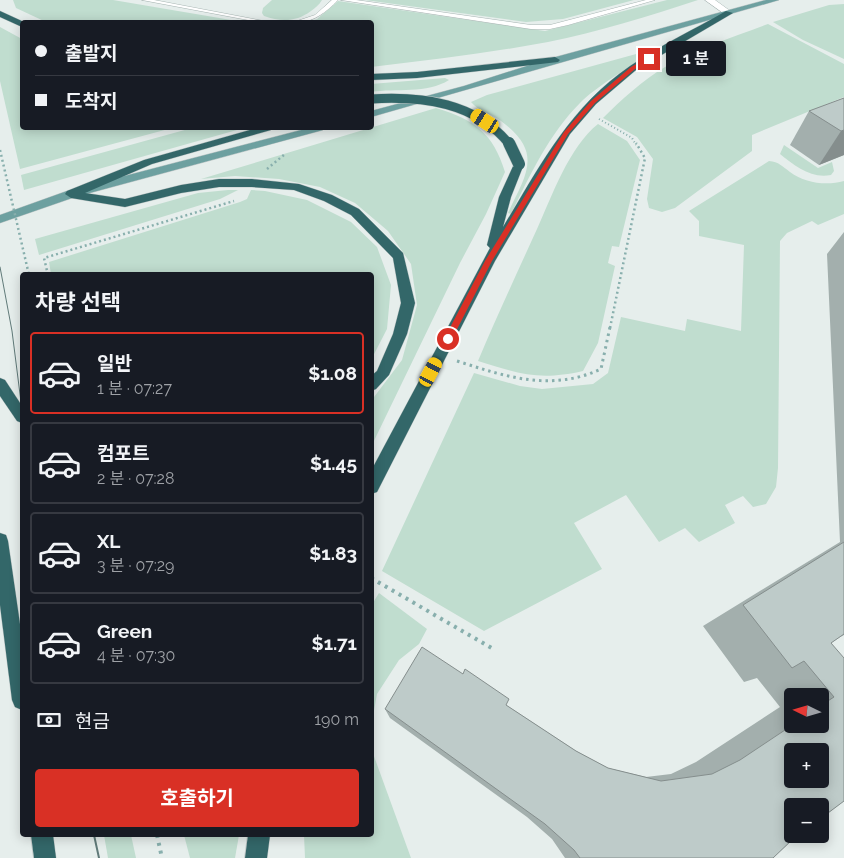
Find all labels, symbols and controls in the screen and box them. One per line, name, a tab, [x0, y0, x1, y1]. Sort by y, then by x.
text: 출발지	[65, 42, 117, 64]
callout: 1 분	[666, 42, 726, 76]
route end	[638, 48, 660, 70]
text: 1 분	[683, 49, 709, 68]
text: 도착지	[65, 90, 117, 112]
car	[468, 107, 501, 135]
text: 차량 선택	[35, 289, 121, 315]
route start	[437, 328, 459, 350]
icon: car	[37, 351, 82, 396]
text: 일반	[97, 352, 132, 374]
car	[417, 355, 444, 389]
text: $1.08	[308, 362, 357, 384]
text: 1 분 · 07:27	[97, 379, 172, 398]
icon: car	[37, 441, 82, 486]
text: 컴포트	[97, 442, 149, 464]
text: $1.45	[310, 452, 357, 474]
text: 2 분 · 07:28	[97, 469, 174, 488]
text: XL	[97, 530, 120, 552]
icon: car	[37, 531, 82, 576]
text: $1.83	[309, 542, 357, 564]
text: 3 분 · 07:29	[97, 556, 174, 575]
text: Green	[97, 620, 152, 642]
icon: car	[37, 621, 82, 666]
text: $1.71	[312, 632, 357, 654]
text: 4 분 · 07:30	[97, 646, 175, 665]
north arrow	[784, 688, 829, 732]
map controls	[784, 688, 829, 843]
icon: cash	[35, 706, 63, 734]
text: 현금	[75, 710, 110, 732]
text: 190 m	[314, 710, 359, 729]
button: +	[784, 743, 829, 788]
button: 호출하기	[35, 769, 359, 827]
button: −	[784, 798, 829, 843]

